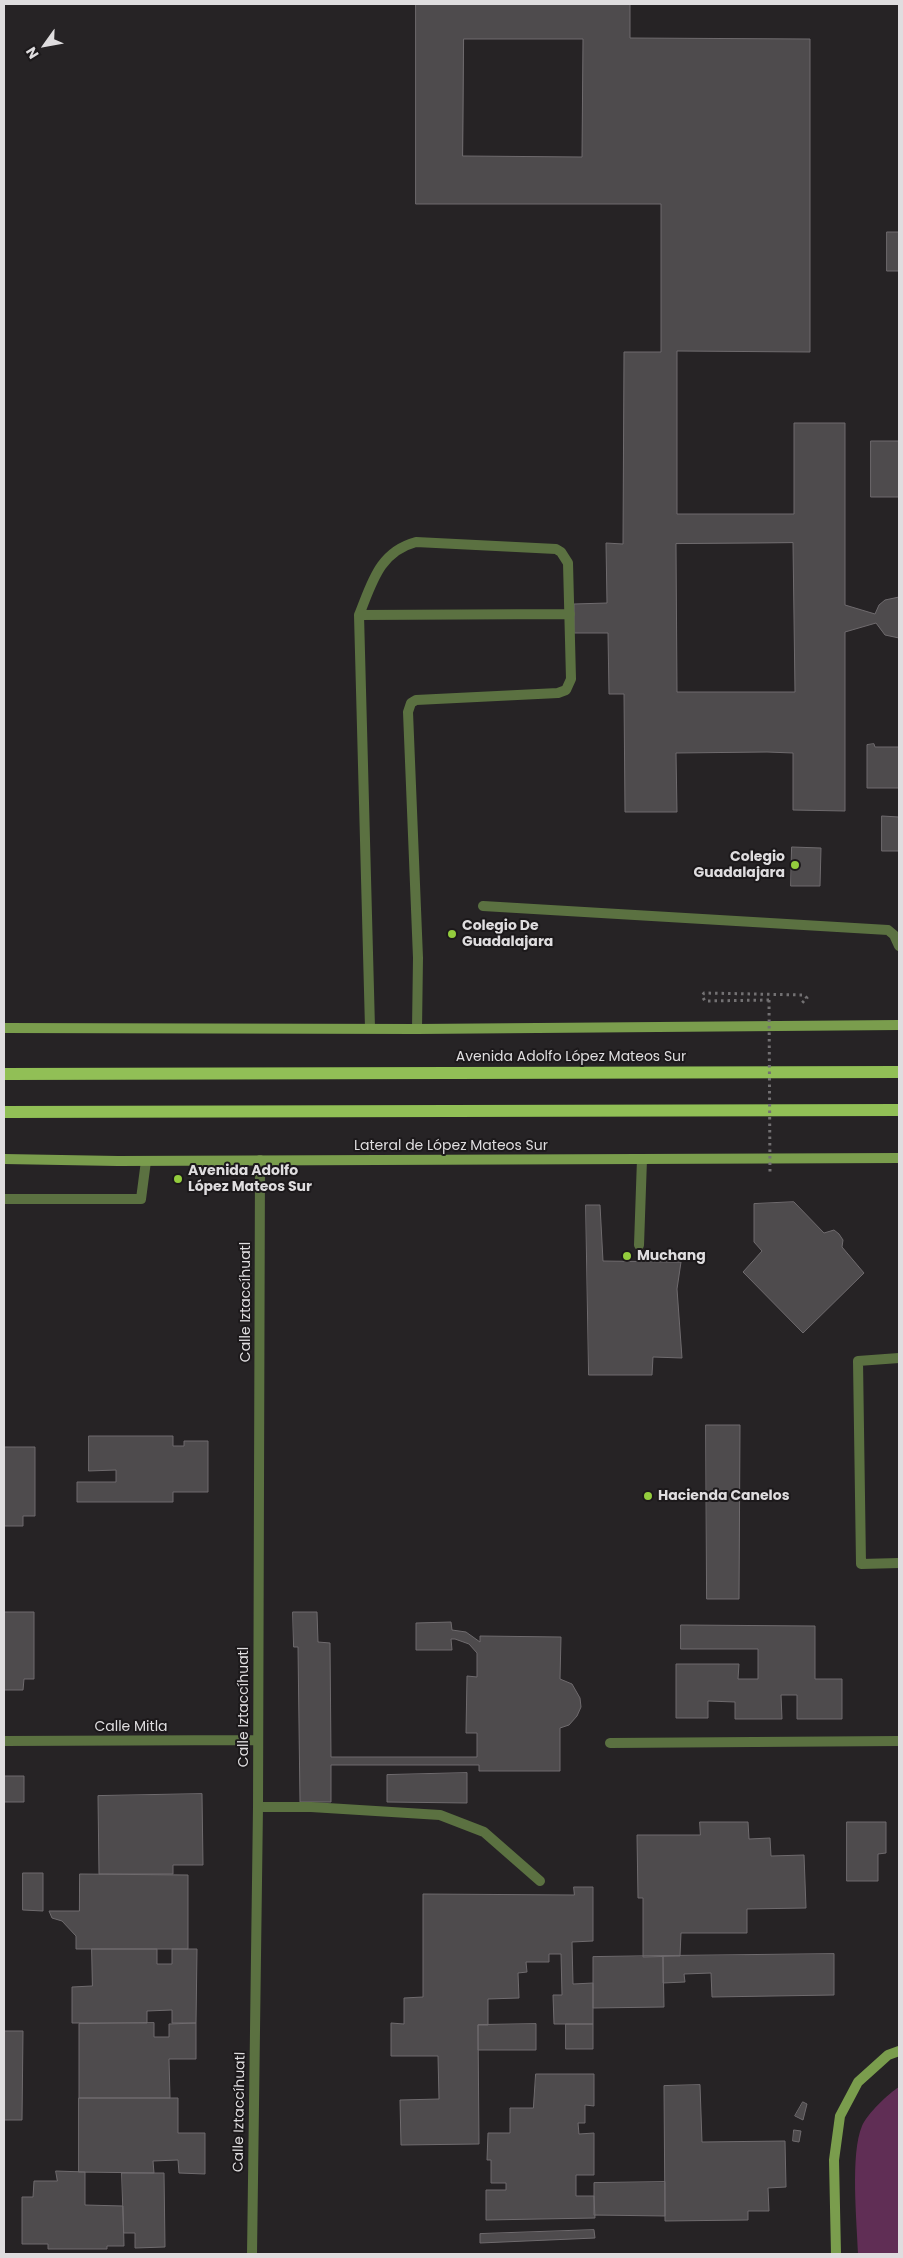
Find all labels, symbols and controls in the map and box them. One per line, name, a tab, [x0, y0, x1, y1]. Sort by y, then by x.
north arrow	[20, 20, 70, 70]
text: N	[21, 43, 44, 63]
place label: Colegio Guadalajara	[694, 849, 785, 882]
marker: Colegio Guadalajara	[789, 859, 801, 871]
place label: Colegio De Guadalajara	[462, 918, 553, 950]
marker: Colegio De Guadalajara	[446, 928, 458, 940]
street label: Avenida Adolfo López Mateos Sur	[456, 1049, 686, 1065]
street label: Lateral de López Mateos Sur	[354, 1138, 548, 1154]
place label: Avenida Adolfo López Mateos Sur	[188, 1163, 312, 1196]
marker: Avenida Adolfo López Mateos Sur	[172, 1173, 184, 1185]
street label: Calle Iztaccíhuatl	[238, 1242, 254, 1362]
place label: Muchang	[637, 1248, 706, 1264]
marker: Muchang	[621, 1250, 633, 1262]
place label: Hacienda Canelos	[658, 1488, 789, 1504]
marker: Hacienda Canelos	[642, 1490, 654, 1502]
street label: Calle Iztaccíhuatl	[236, 1647, 252, 1767]
street label: Calle Mitla	[94, 1719, 168, 1735]
street label: Calle Iztaccíhuatl	[231, 2052, 249, 2172]

